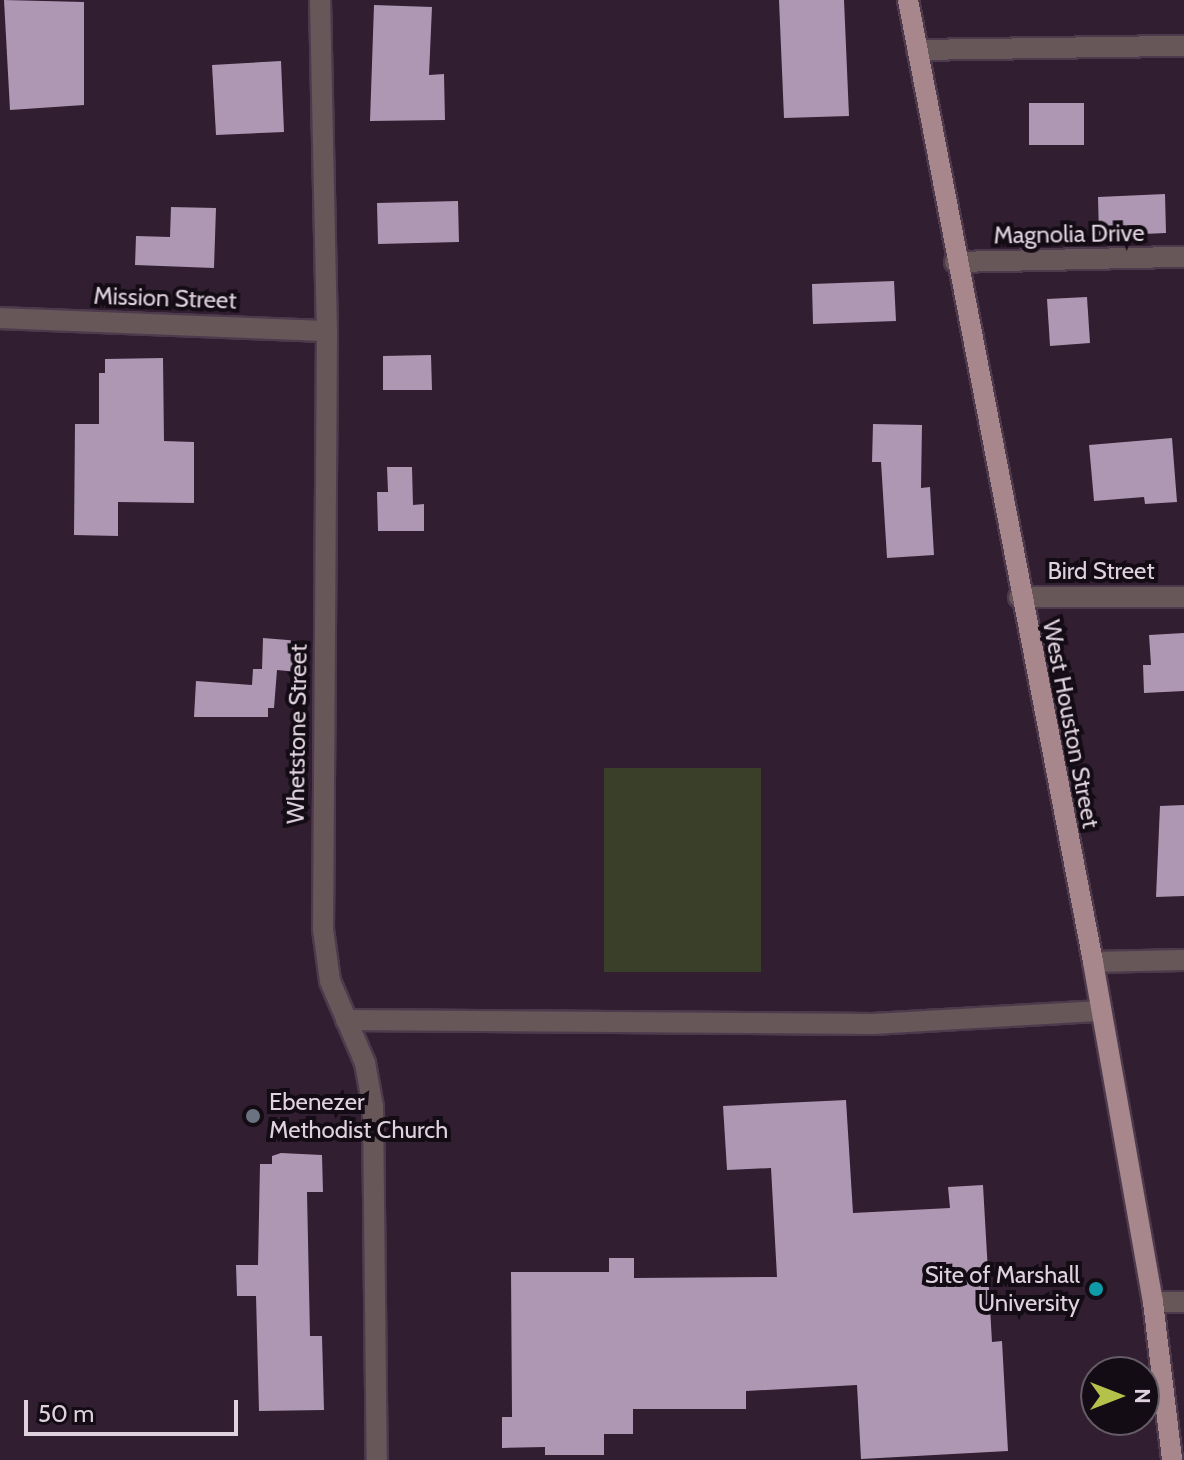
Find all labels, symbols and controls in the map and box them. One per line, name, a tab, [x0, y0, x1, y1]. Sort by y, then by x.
street label: Magnolia Drive	[993, 218, 1145, 250]
street label: Mission Street	[93, 281, 237, 315]
street label: Bird Street	[1048, 557, 1154, 585]
street label: West Houston Street	[1037, 617, 1105, 831]
street label: Whetstone Street	[281, 644, 313, 824]
place label: Ebenezer Methodist Church	[269, 1088, 448, 1144]
marker: Ebenezer Methodist Church	[244, 1107, 262, 1125]
place label: Site of Marshall University	[925, 1261, 1080, 1317]
marker: Site of Marshall University	[1087, 1280, 1105, 1298]
north arrow	[1080, 1356, 1160, 1436]
scale bar	[28, 1384, 242, 1434]
text: N	[1129, 1388, 1156, 1404]
text: 50 m	[38, 1399, 94, 1428]

